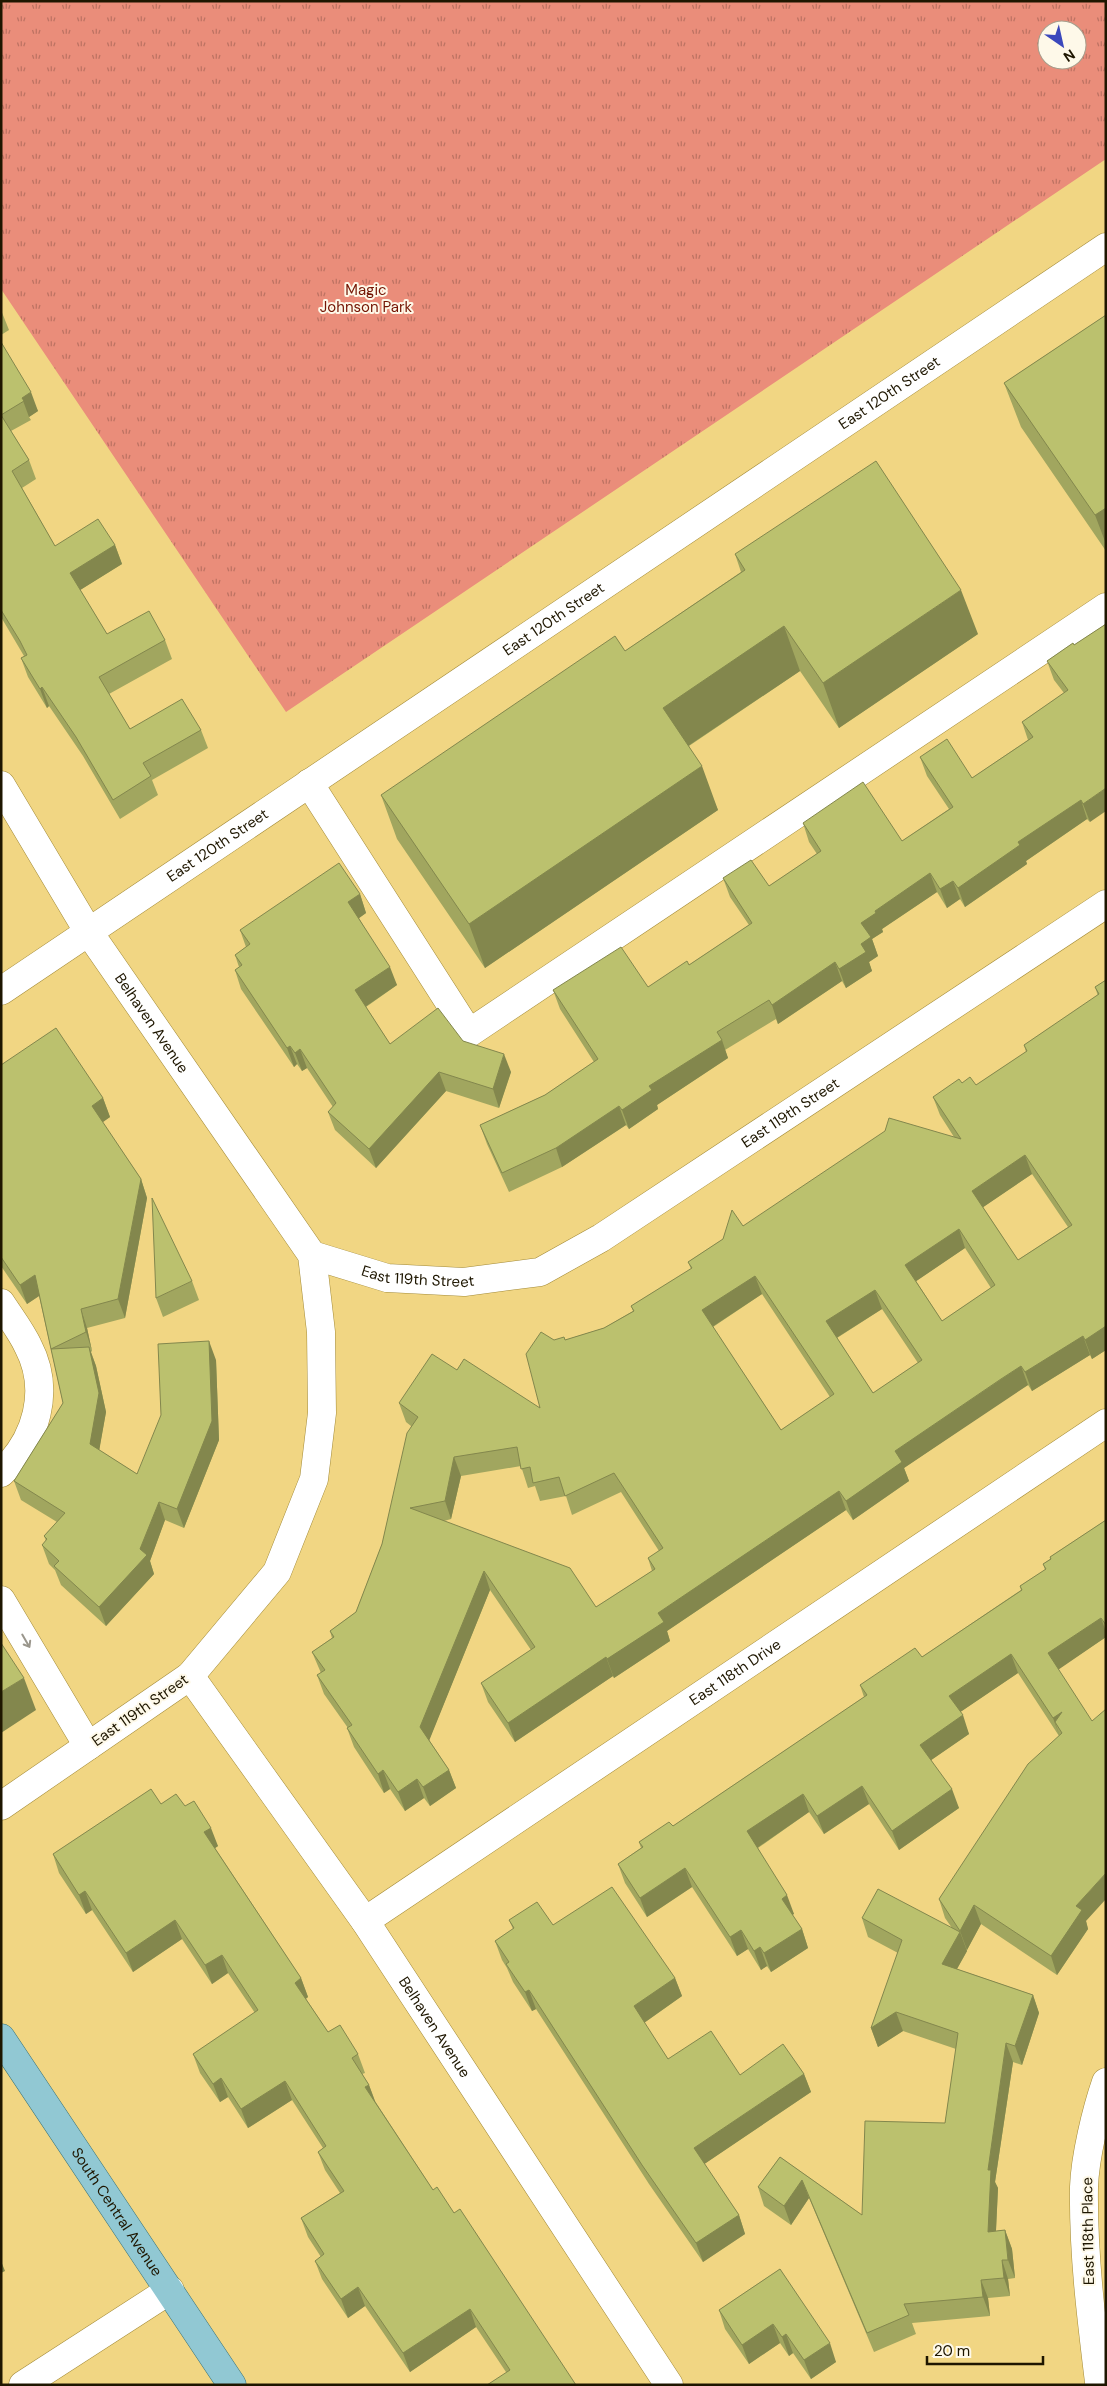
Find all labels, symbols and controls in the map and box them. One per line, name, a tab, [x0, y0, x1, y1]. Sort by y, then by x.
north arrow	[1037, 20, 1087, 70]
text: N	[1060, 45, 1079, 66]
park label: Magic Johnson Park	[320, 280, 413, 317]
street label: East 120th Street	[835, 351, 944, 434]
street label: East 120th Street	[499, 578, 608, 660]
street label: East 120th Street	[163, 804, 272, 887]
street label: Belhaven Avenue	[110, 969, 193, 1077]
street label: East 119th Street	[737, 1073, 843, 1152]
street label: East 119th Street	[359, 1261, 476, 1292]
one-way arrow	[22, 1634, 32, 1648]
street label: East 118th Drive	[685, 1634, 785, 1710]
street label: East 119th Street	[88, 1669, 192, 1751]
street label: Belhaven Avenue	[394, 1973, 475, 2082]
street label: South Central Avenue	[67, 2144, 167, 2280]
street label: East 118th Place	[1077, 2177, 1099, 2285]
scale bar	[927, 2334, 1043, 2366]
text: 20 m	[934, 2341, 970, 2361]

